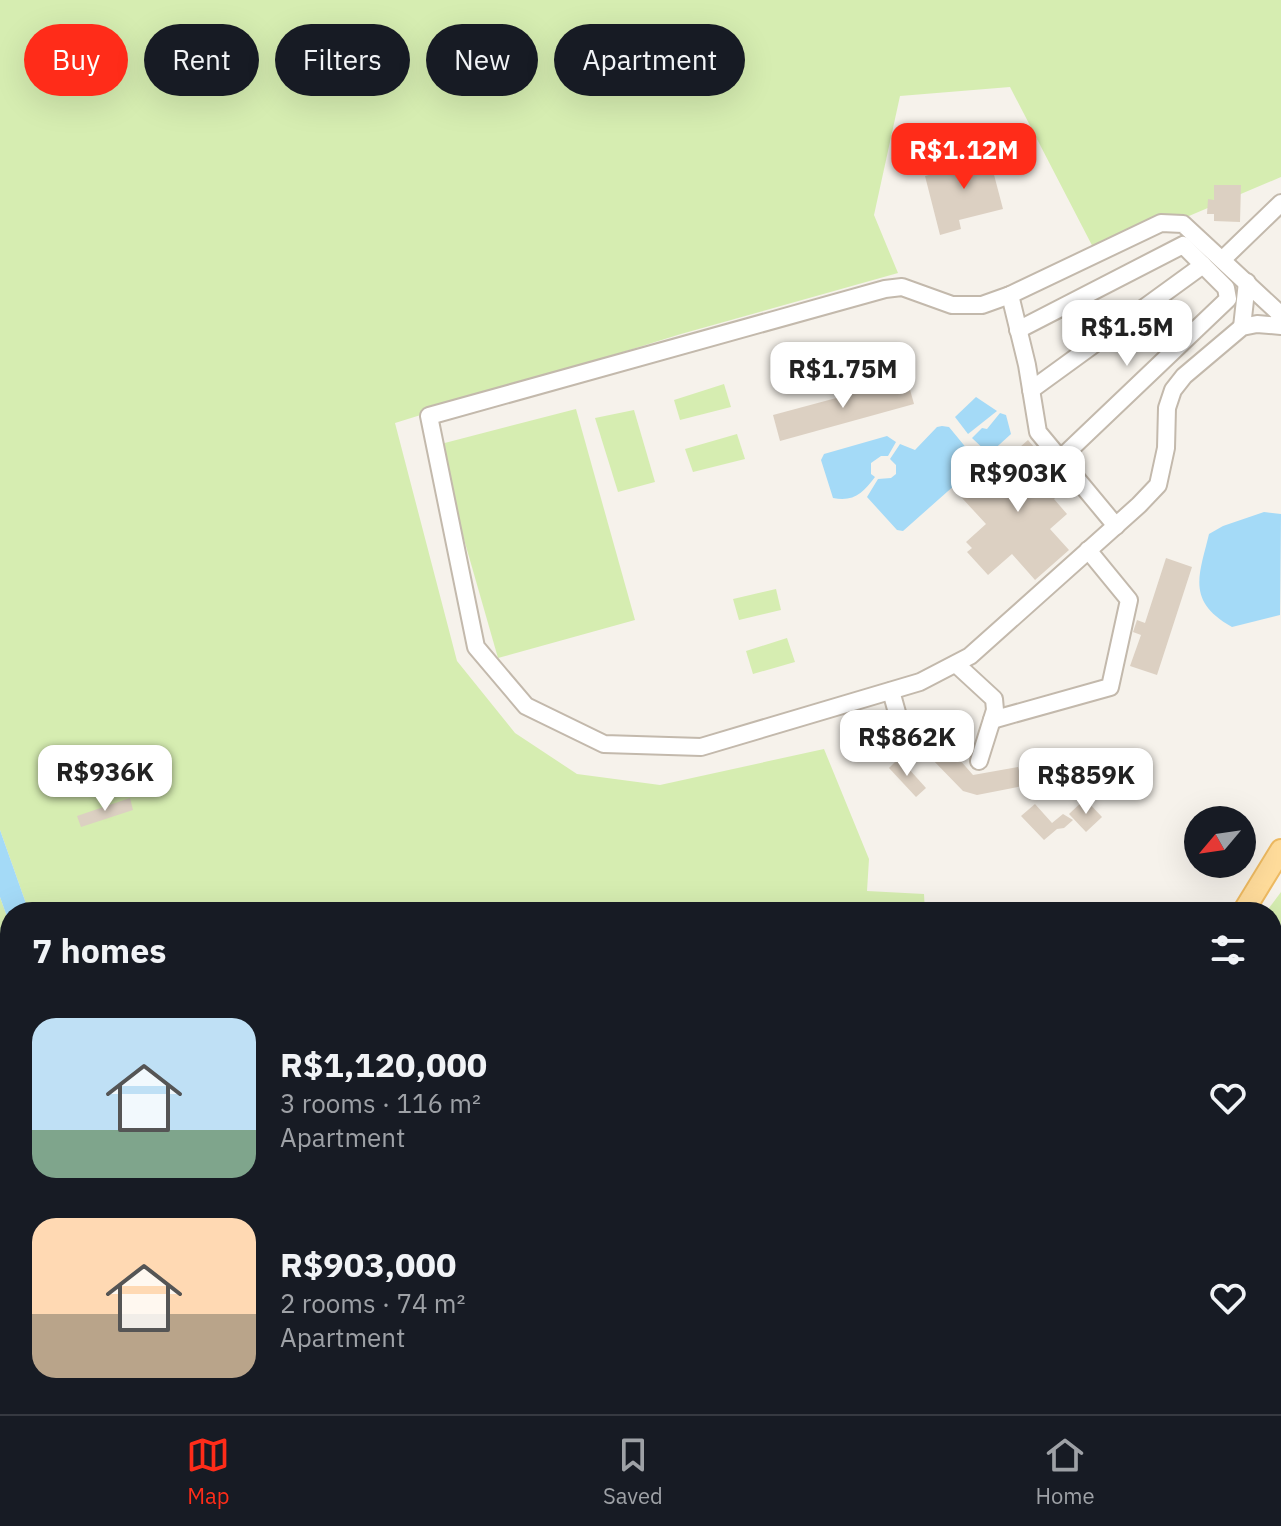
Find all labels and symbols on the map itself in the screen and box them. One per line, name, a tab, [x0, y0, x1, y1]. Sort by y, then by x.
pin: R$1.12M	[890, 123, 1038, 191]
pin: R$1.5M	[1062, 300, 1192, 368]
pin: R$1.75M	[769, 342, 917, 410]
pin: R$903K	[953, 446, 1083, 514]
pin: R$862K	[842, 710, 972, 778]
pin: R$936K	[40, 745, 170, 813]
pin: R$859K	[1021, 748, 1151, 816]
north arrow	[1184, 806, 1256, 878]

